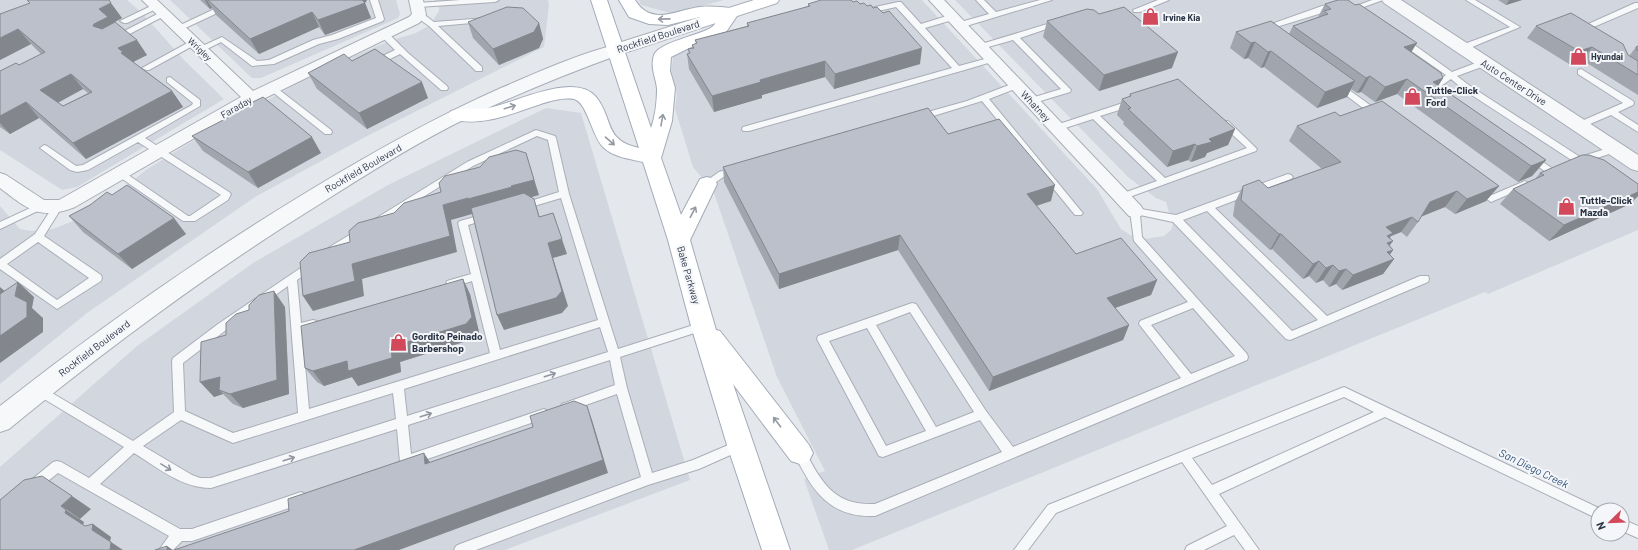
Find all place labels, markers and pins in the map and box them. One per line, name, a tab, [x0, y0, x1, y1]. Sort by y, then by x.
shop icon: Irvine Kia	[1140, 7, 1160, 27]
place label: Irvine Kia	[1163, 12, 1200, 23]
shop icon: Hyundai	[1568, 46, 1588, 66]
place label: Hyundai	[1591, 51, 1623, 62]
place label: Tuttle-Click Ford	[1426, 84, 1479, 108]
shop icon: Tuttle-Click Ford	[1403, 86, 1423, 106]
place label: Tuttle-Click Mazda	[1580, 194, 1633, 218]
shop icon: Tuttle-Click Mazda	[1557, 196, 1577, 216]
place label: Gordito Peinado Barbershop	[412, 330, 483, 354]
shop icon: Gordito Peinado Barbershop	[389, 332, 409, 352]

